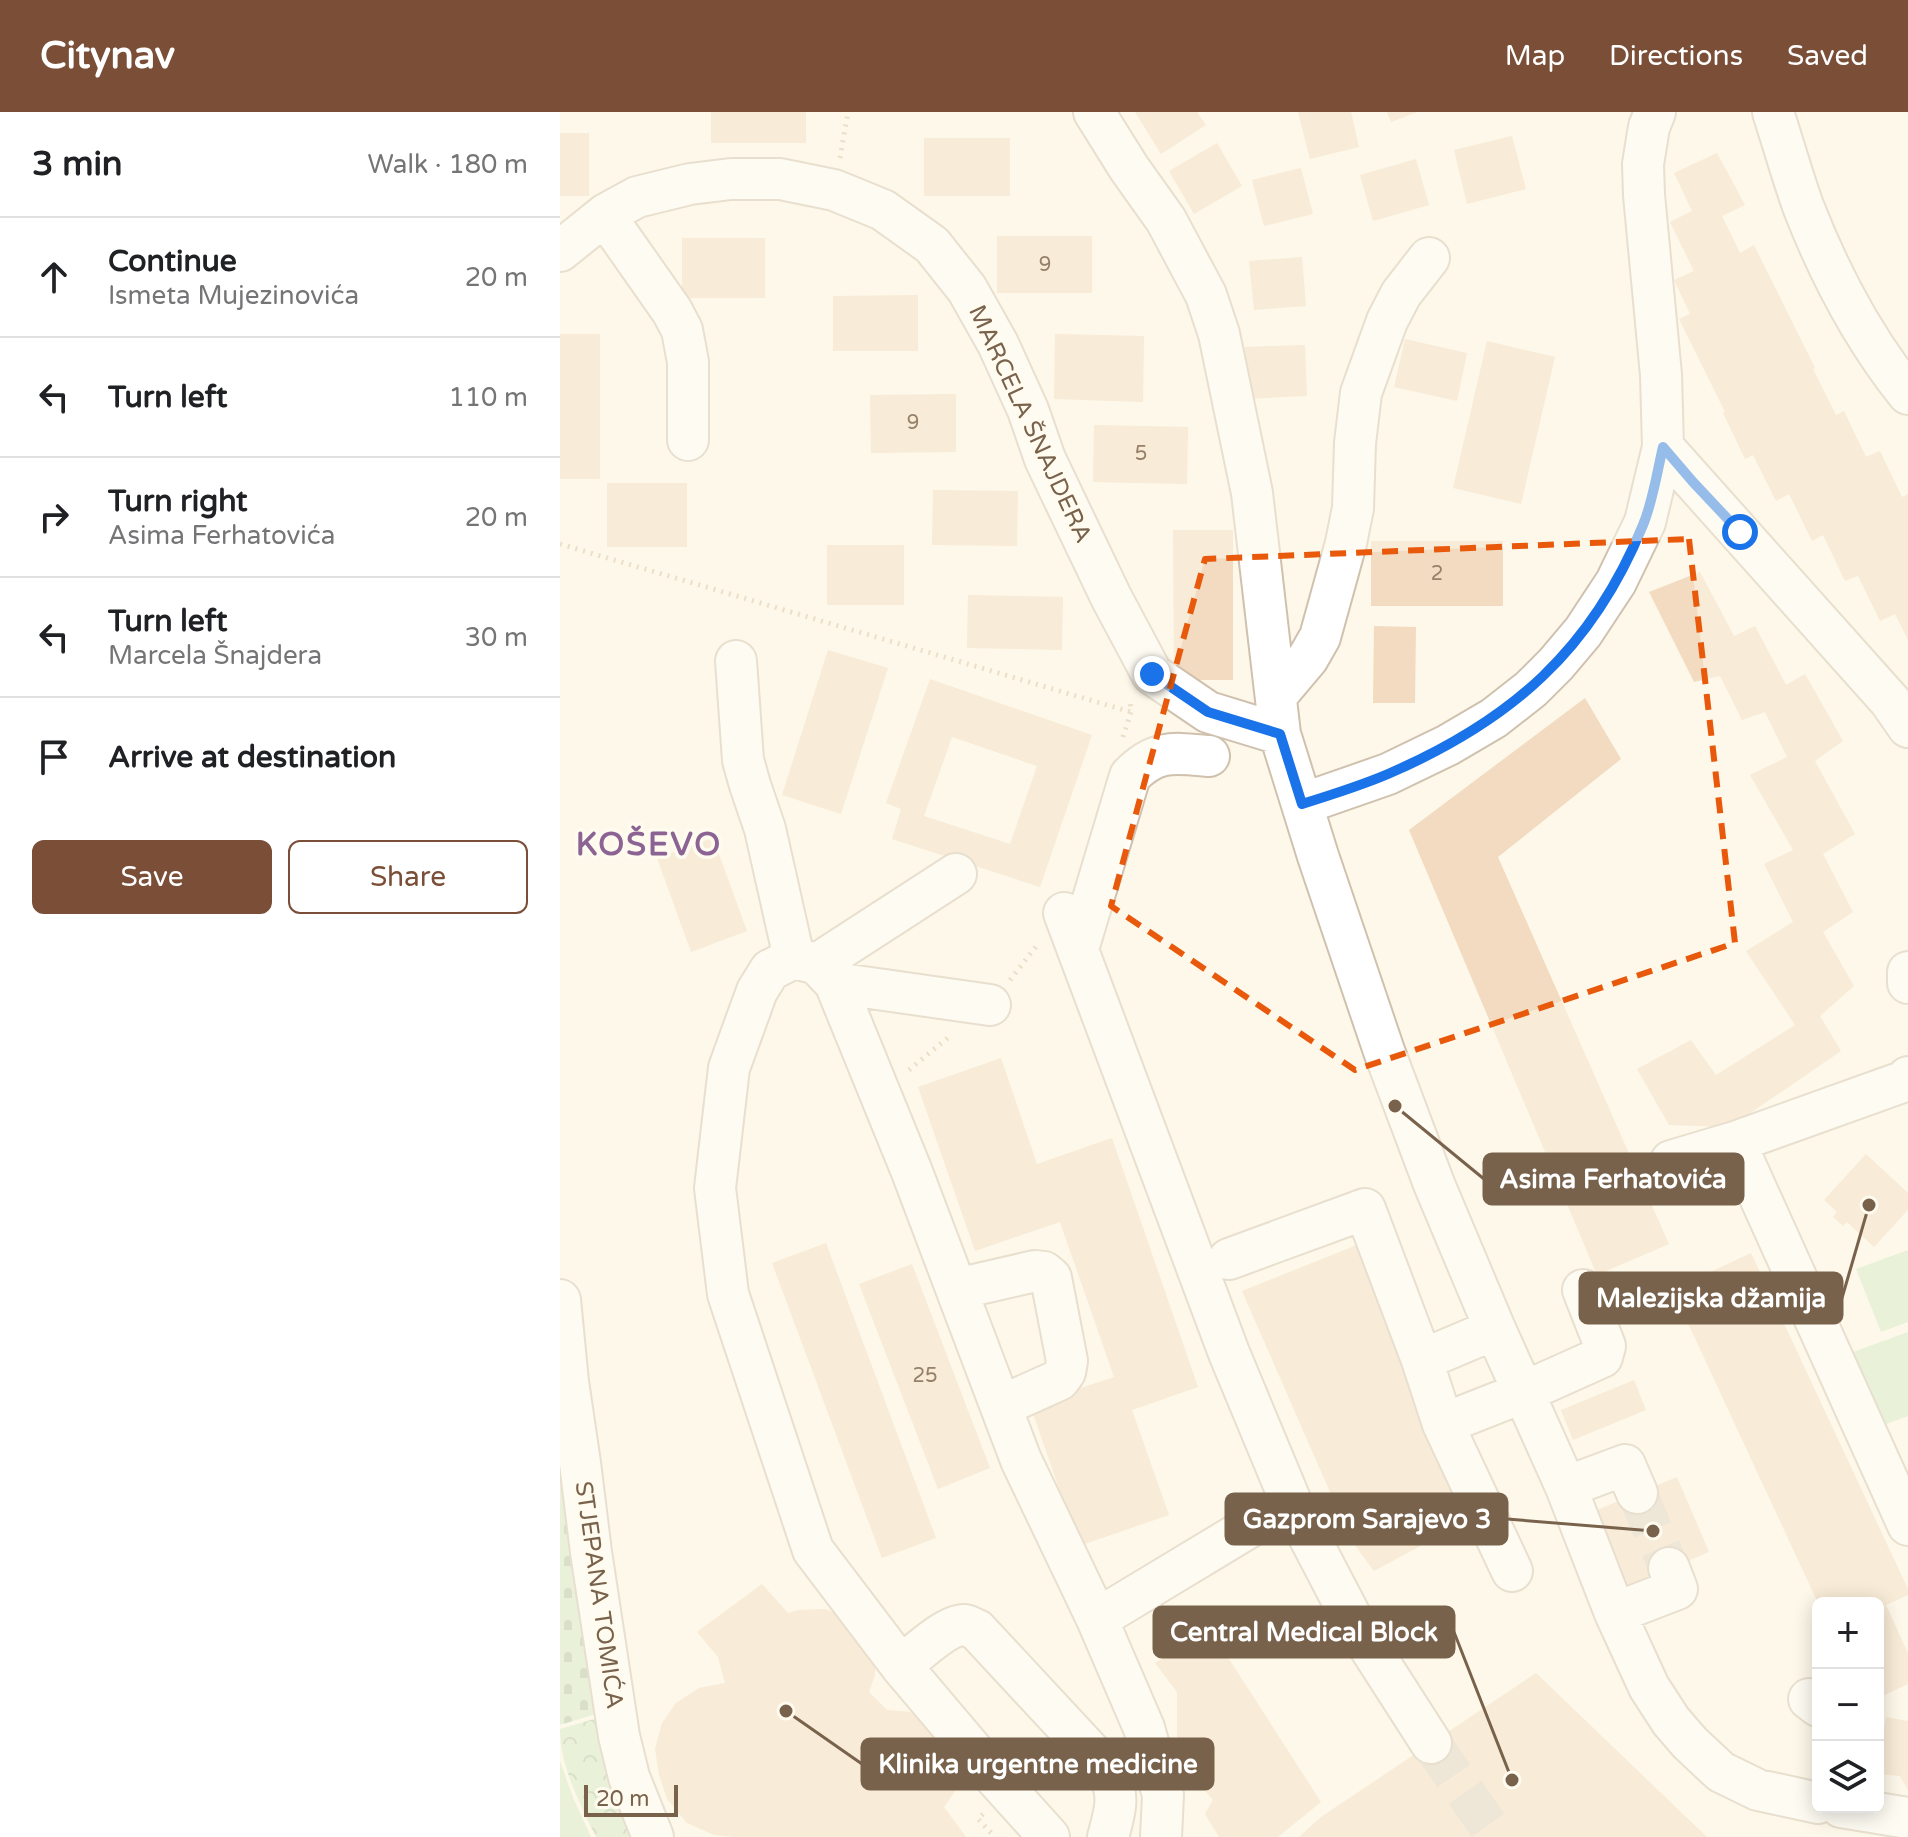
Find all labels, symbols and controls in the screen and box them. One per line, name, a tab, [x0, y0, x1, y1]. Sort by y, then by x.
text: Citynav	[40, 33, 175, 79]
text: Map	[1505, 39, 1565, 73]
text: Directions	[1609, 39, 1743, 73]
text: Saved	[1787, 39, 1868, 73]
text: 3 min	[32, 144, 123, 185]
text: Walk · 180 m	[368, 149, 528, 180]
text: Continue	[108, 243, 237, 280]
house number: 9	[1039, 253, 1051, 277]
icon: ahead	[32, 255, 76, 299]
text: 20 m	[465, 262, 528, 293]
text: Ismeta Mujezinovića	[108, 280, 359, 311]
street label: MARCELA ŠNAJDERA	[962, 300, 1098, 548]
icon: left	[32, 375, 76, 419]
text: Turn left	[108, 379, 227, 416]
text: 110 m	[448, 382, 528, 413]
house number: 9	[907, 411, 919, 435]
house number: 5	[1135, 442, 1147, 466]
text: Turn right	[108, 483, 248, 520]
icon: right	[32, 495, 76, 539]
text: 20 m	[465, 502, 528, 533]
route start	[1722, 514, 1758, 550]
text: Asima Ferhatovića	[108, 520, 335, 551]
house number: 2	[1431, 562, 1443, 586]
text: Turn left	[108, 603, 227, 640]
icon: left	[32, 615, 76, 659]
text: 30 m	[465, 622, 528, 653]
text: Marcela Šnajdera	[108, 640, 322, 671]
route end	[1134, 656, 1170, 692]
icon: arrive	[32, 735, 76, 779]
text: Arrive at destination	[108, 739, 396, 776]
district label: KOŠEVO	[576, 825, 722, 864]
button: Save	[32, 840, 272, 914]
button: Share	[288, 840, 528, 914]
callout: Asima Ferhatovića	[1484, 1154, 1743, 1204]
text: Asima Ferhatovića	[1499, 1164, 1727, 1195]
callout: Malezijska džamija	[1580, 1273, 1842, 1323]
text: Malezijska džamija	[1596, 1283, 1826, 1314]
house number: 25	[912, 1364, 938, 1388]
street label: STJEPANA TOMIĆA	[569, 1479, 630, 1711]
callout: Gazprom Sarajevo 3	[1226, 1494, 1507, 1544]
text: Gazprom Sarajevo 3	[1243, 1504, 1491, 1535]
map controls	[1812, 1597, 1884, 1813]
button: +	[1812, 1597, 1884, 1669]
callout: Central Medical Block	[1154, 1607, 1454, 1657]
text: Central Medical Block	[1170, 1617, 1438, 1648]
button: −	[1812, 1669, 1884, 1741]
callout: Klinika urgentne medicine	[862, 1739, 1213, 1789]
button: layers	[1812, 1741, 1884, 1813]
text: Klinika urgentne medicine	[878, 1749, 1198, 1780]
scale bar	[584, 1781, 678, 1817]
text: 20 m	[596, 1786, 650, 1812]

